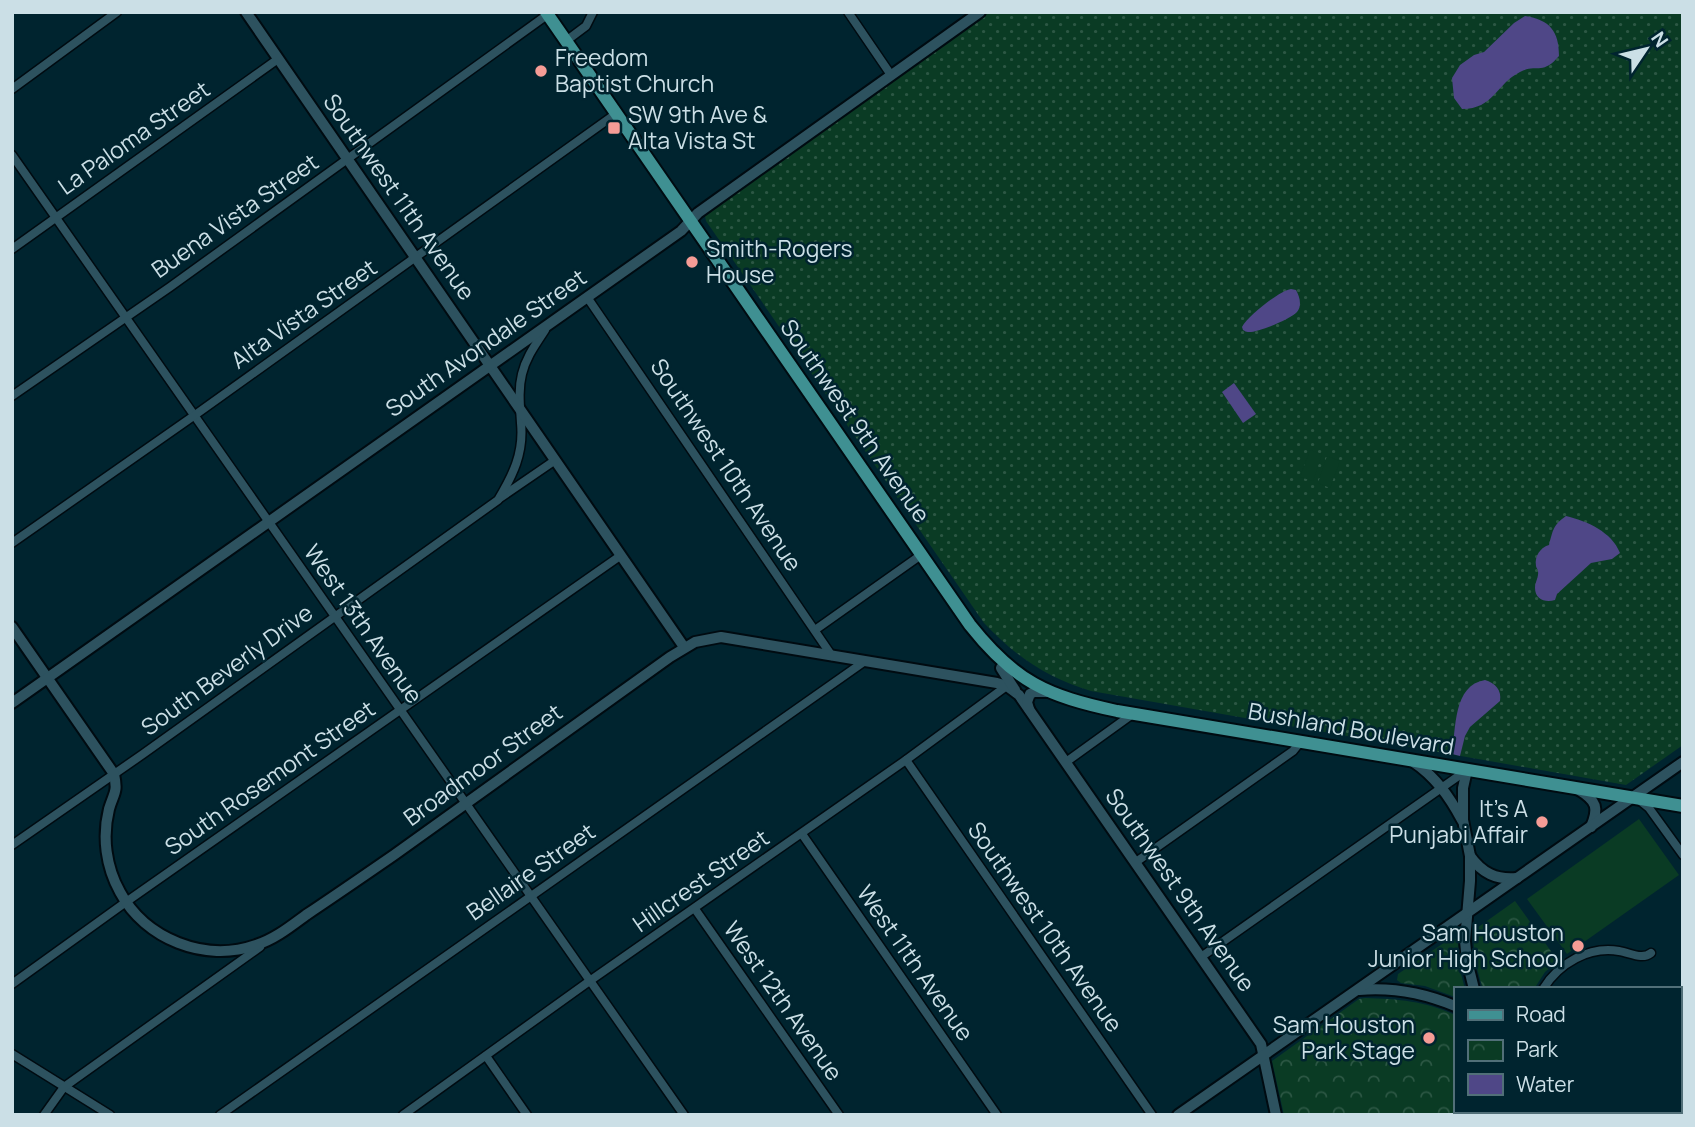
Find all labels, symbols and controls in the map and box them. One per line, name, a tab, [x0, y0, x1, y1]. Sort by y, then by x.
north arrow	[1611, 14, 1681, 84]
text: N	[1645, 26, 1674, 52]
place label: Freedom Baptist Church	[555, 41, 714, 99]
marker: Freedom Baptist Church	[533, 63, 549, 79]
street label: La Paloma Street	[51, 73, 216, 202]
street label: Southwest 11th Avenue	[316, 87, 483, 306]
place label: SW 9th Ave & Alta Vista St	[628, 98, 767, 156]
marker: SW 9th Ave & Alta Vista St	[606, 120, 622, 136]
street label: Buena Vista Street	[145, 146, 324, 285]
place label: Smith-Rogers House	[706, 232, 853, 290]
street label: Alta Vista Street	[224, 251, 383, 375]
marker: Smith-Rogers House	[684, 254, 700, 270]
street label: South Avondale Street	[379, 261, 592, 424]
street label: Southwest 9th Avenue	[774, 312, 938, 528]
street label: Southwest 10th Avenue	[644, 352, 810, 577]
street label: West 13th Avenue	[297, 538, 431, 709]
street label: South Beverly Drive	[134, 596, 319, 742]
street label: South Rosemont Street	[158, 692, 381, 862]
street label: Bushland Boulevard	[1246, 694, 1457, 762]
street label: Broadmoor Street	[396, 696, 568, 833]
street label: Southwest 9th Avenue	[1099, 781, 1263, 997]
place label: It's A Punjabi Affair	[1389, 792, 1528, 850]
marker: It's A Punjabi Affair	[1534, 814, 1550, 830]
street label: Bellaire Street	[460, 815, 601, 927]
street label: Southwest 10th Avenue	[961, 815, 1131, 1038]
street label: Hillcrest Street	[626, 821, 775, 939]
street label: West 11th Avenue	[850, 878, 982, 1047]
street label: West 12th Avenue	[717, 914, 851, 1087]
place label: Sam Houston Junior High School	[1368, 916, 1564, 974]
marker: Sam Houston Junior High School	[1570, 938, 1586, 954]
legend	[1454, 987, 1681, 1113]
text: Road	[1516, 1000, 1566, 1028]
place label: Sam Houston Park Stage	[1273, 1008, 1415, 1066]
marker: Sam Houston Park Stage	[1421, 1030, 1437, 1046]
text: Park	[1516, 1035, 1558, 1063]
text: Water	[1516, 1070, 1575, 1098]

